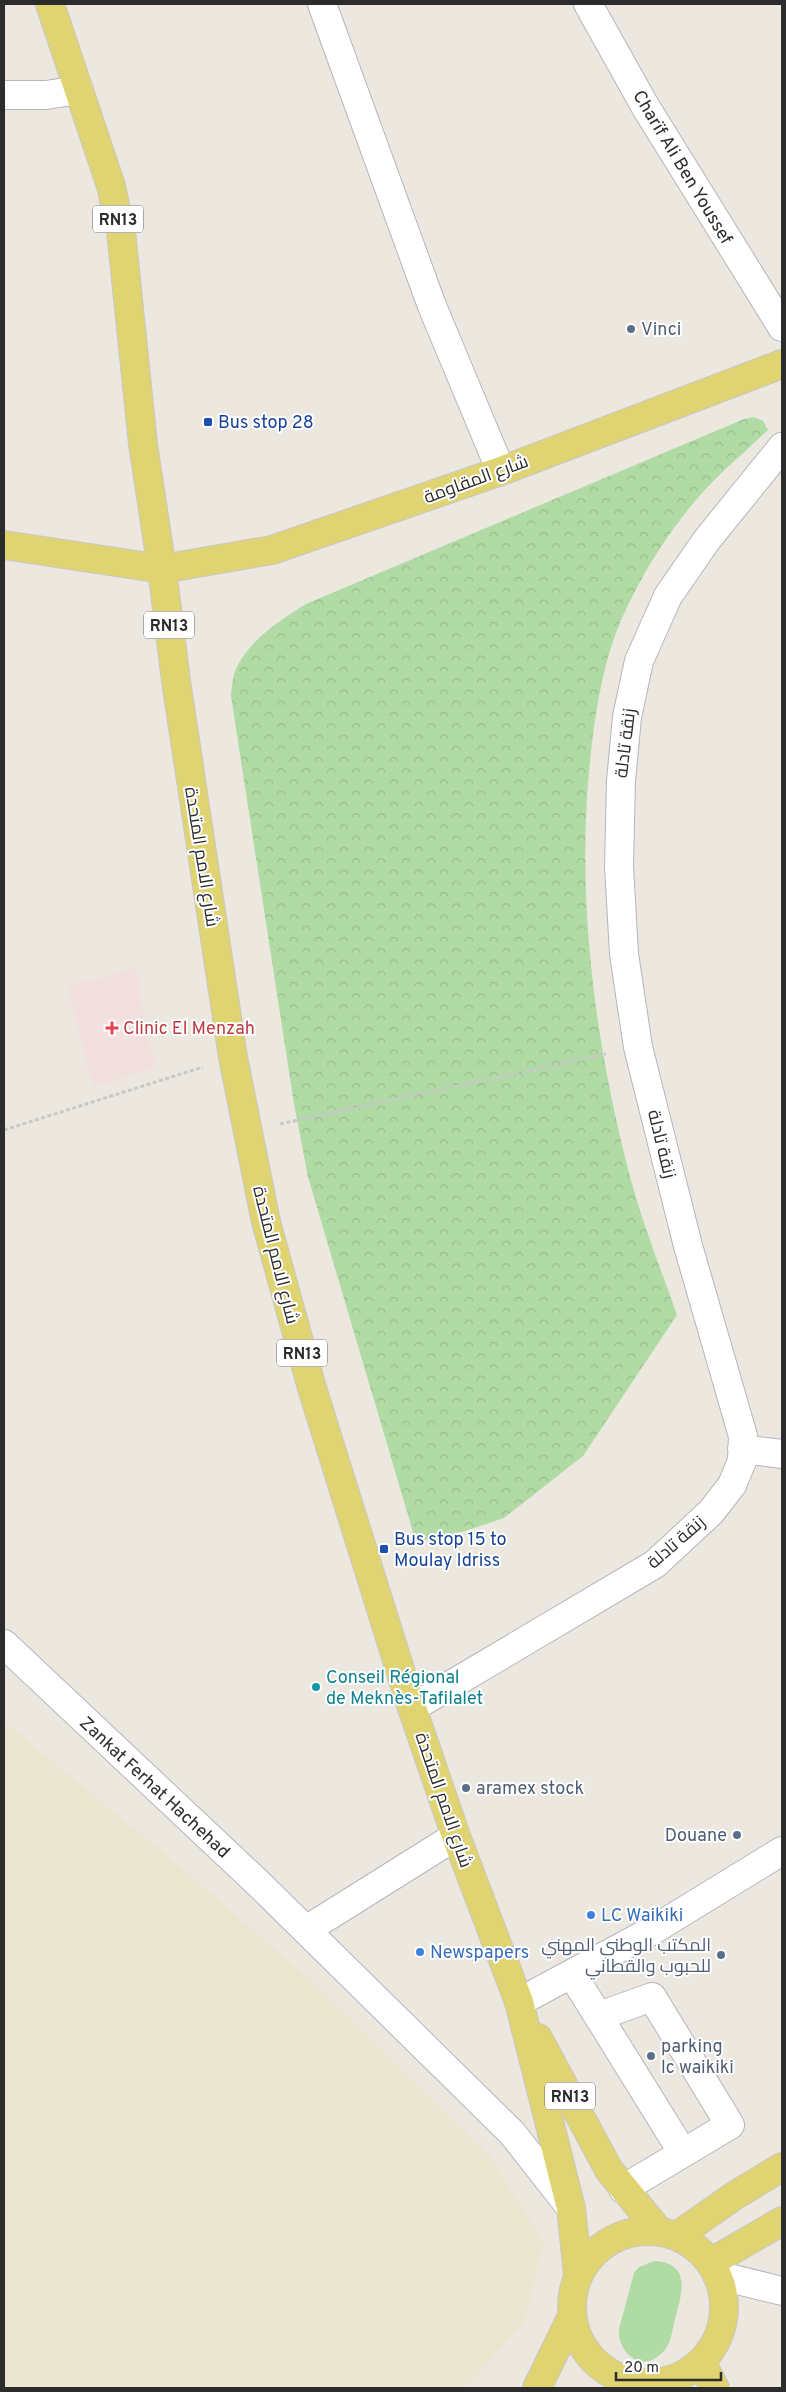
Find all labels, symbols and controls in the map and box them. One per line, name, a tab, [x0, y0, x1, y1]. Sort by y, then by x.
street label: Charïf Ali Ben Youssef	[627, 86, 737, 249]
road number: RN13	[93, 205, 143, 232]
place label: Vinci	[641, 319, 681, 342]
marker: Vinci	[625, 323, 637, 335]
place label: Bus stop 28	[218, 412, 314, 435]
marker: Bus stop 28	[202, 416, 214, 428]
street label: شارع المقاومة	[421, 451, 532, 510]
road number: RN13	[144, 612, 194, 638]
street label: زنقة تادلة	[611, 707, 642, 779]
street label: شارع الامم المتحدة	[178, 786, 223, 929]
place label: Clinic El Menzah	[123, 1018, 255, 1041]
marker: Clinic El Menzah	[105, 1021, 119, 1035]
street label: زنقة تادلة	[641, 1108, 680, 1181]
street label: شارع الامم المتحدة	[246, 1184, 303, 1327]
road number: RN13	[277, 1340, 327, 1366]
street label: زنقة تادلة	[643, 1512, 711, 1575]
place label: Bus stop 15 to Moulay Idriss	[394, 1529, 507, 1573]
marker: Bus stop 15 to Moulay Idriss	[378, 1543, 390, 1555]
place label: Conseil Régional de Meknès-Tafilalet	[326, 1667, 483, 1711]
marker: Conseil Régional de Meknès-Tafilalet	[310, 1681, 322, 1693]
street label: Zankat Ferhat Hachehad	[74, 1712, 234, 1864]
street label: شارع الامم المتحدة	[409, 1730, 476, 1871]
place label: aramex stock	[476, 1778, 584, 1801]
marker: aramex stock	[460, 1782, 472, 1794]
place label: Douane	[665, 1825, 727, 1848]
marker: Douane	[731, 1829, 743, 1841]
place label: LC Waikiki	[601, 1905, 683, 1928]
marker: LC Waikiki	[585, 1909, 597, 1921]
place label: المكتب الوطني المهني للحبوب والقطاني	[541, 1935, 711, 1980]
place label: Newspapers	[430, 1942, 529, 1965]
marker: Newspapers	[414, 1946, 426, 1958]
marker: المكتب الوطني المهني للحبوب والقطاني	[715, 1949, 727, 1961]
place label: parking lc waikiki	[661, 2036, 734, 2080]
marker: parking lc waikiki	[645, 2050, 657, 2062]
road number: RN13	[545, 2082, 595, 2110]
scale bar	[616, 2350, 721, 2382]
text: 20 m	[624, 2359, 659, 2378]

